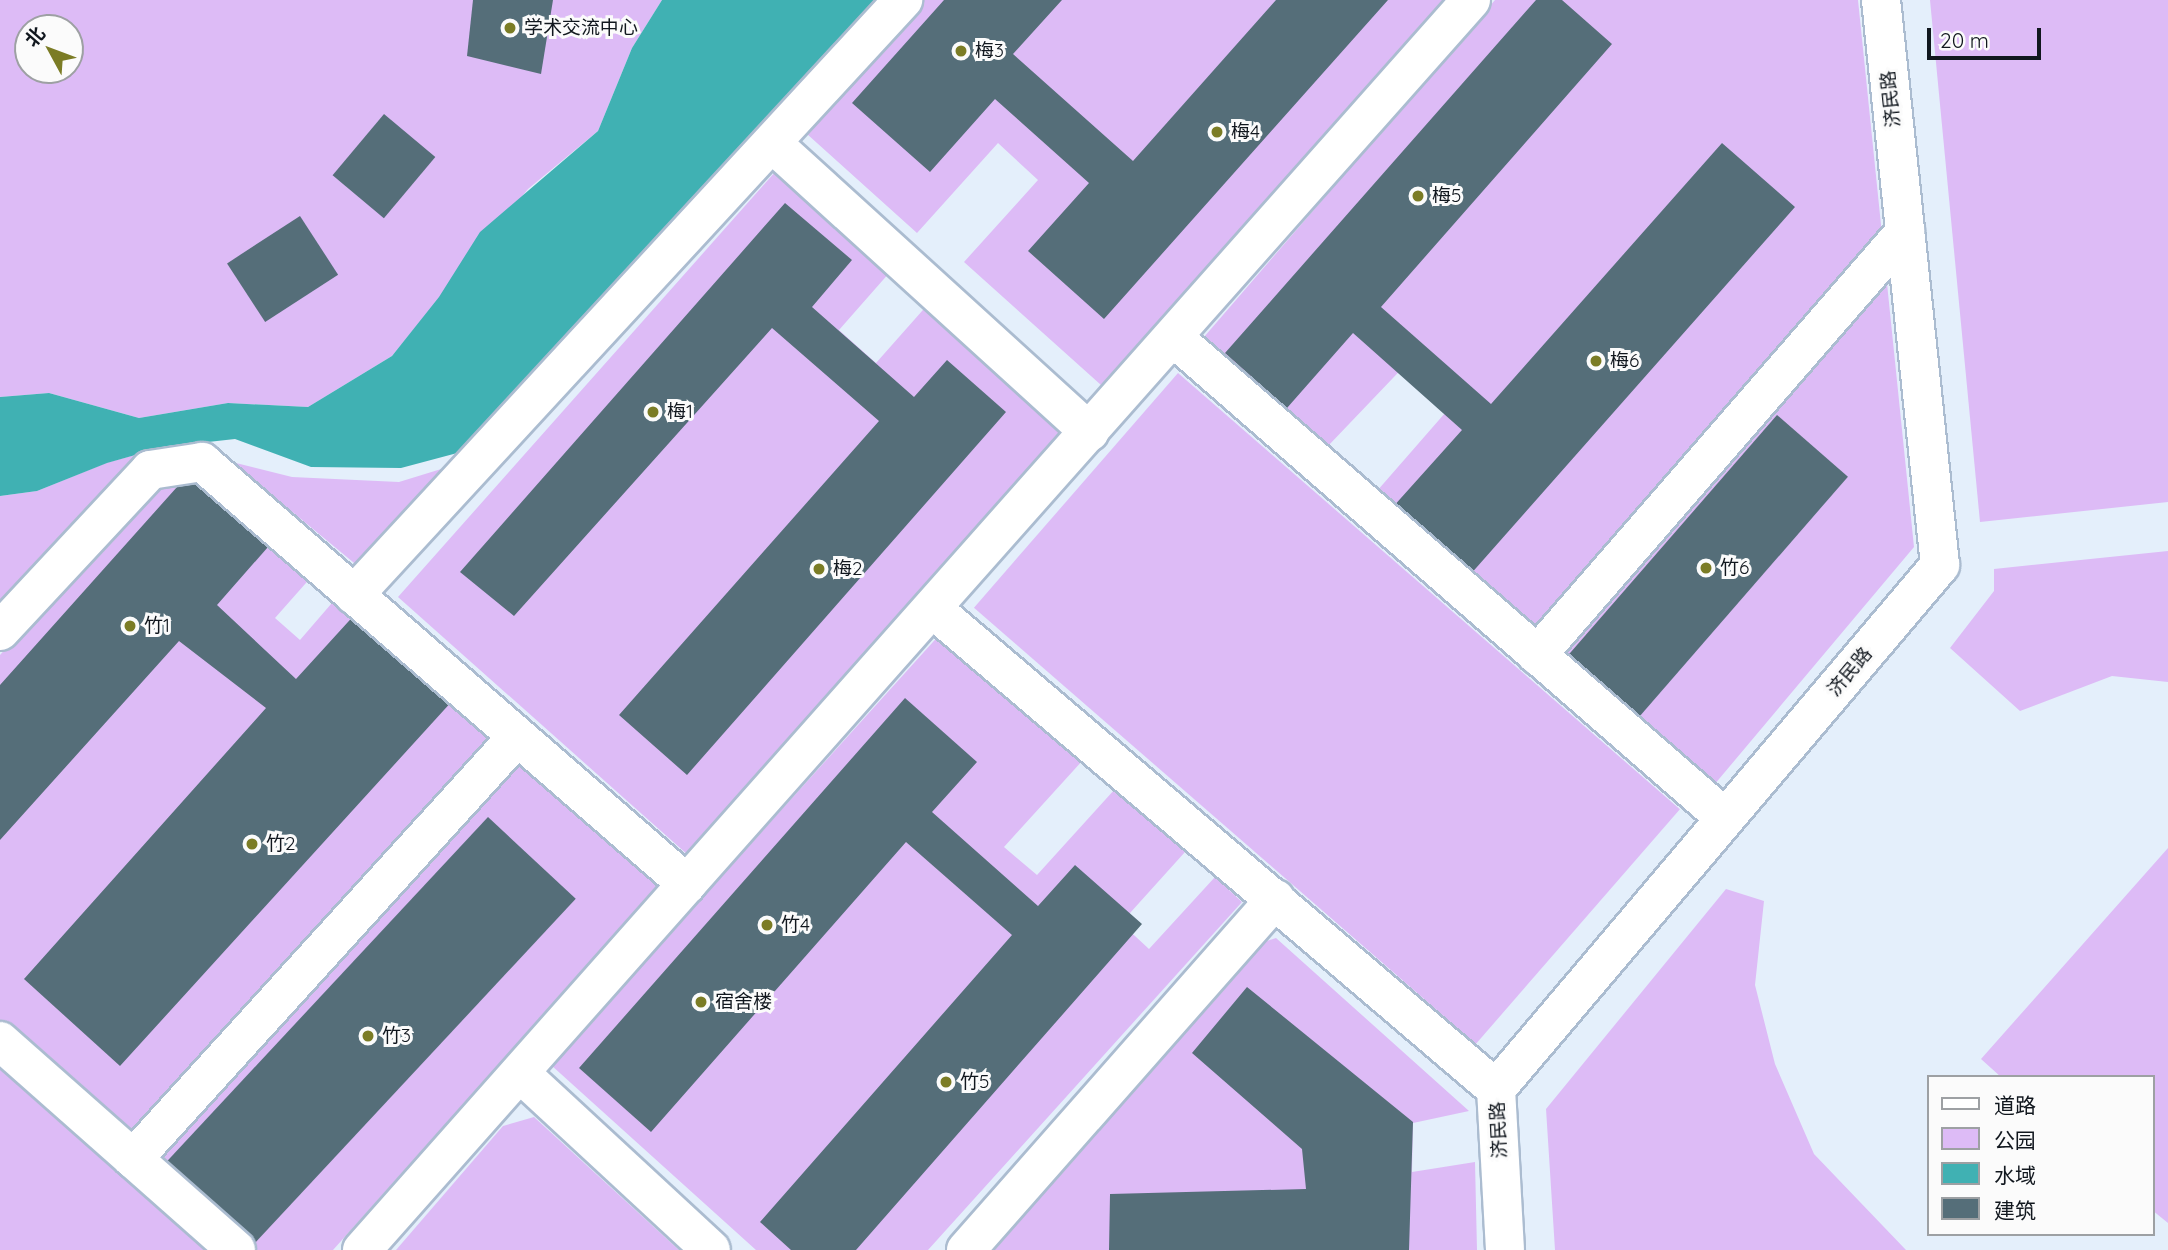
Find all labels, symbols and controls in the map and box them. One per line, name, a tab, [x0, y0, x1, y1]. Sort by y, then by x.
north arrow	[14, 14, 84, 84]
scale bar	[1930, 14, 2044, 58]
place label: 学术交流中心	[524, 17, 638, 39]
marker: 学术交流中心	[502, 20, 518, 36]
text: 北	[19, 21, 50, 52]
text: 20 m	[1940, 27, 1989, 53]
place label: 梅3	[975, 40, 1004, 62]
marker: 梅3	[953, 43, 969, 59]
street label: 济民路	[1877, 69, 1905, 129]
place label: 梅4	[1231, 121, 1260, 143]
marker: 梅4	[1209, 124, 1225, 140]
place label: 梅5	[1432, 185, 1461, 207]
marker: 梅5	[1410, 188, 1426, 204]
place label: 梅6	[1610, 350, 1639, 372]
marker: 梅6	[1588, 353, 1604, 369]
place label: 梅1	[667, 401, 693, 423]
marker: 梅1	[645, 404, 661, 420]
place label: 竹6	[1720, 557, 1749, 579]
place label: 梅2	[833, 558, 863, 580]
marker: 竹6	[1698, 560, 1714, 576]
marker: 梅2	[811, 561, 827, 577]
place label: 竹1	[144, 615, 170, 637]
marker: 竹1	[122, 618, 138, 634]
street label: 济民路	[1823, 643, 1877, 701]
place label: 竹2	[266, 833, 296, 855]
marker: 竹2	[244, 836, 260, 852]
place label: 竹4	[781, 914, 810, 936]
marker: 竹4	[759, 917, 775, 933]
place label: 宿舍楼	[715, 991, 772, 1013]
marker: 宿舍楼	[693, 994, 709, 1010]
place label: 竹3	[382, 1025, 411, 1047]
marker: 竹3	[360, 1028, 376, 1044]
place label: 竹5	[960, 1071, 989, 1093]
marker: 竹5	[938, 1074, 954, 1090]
legend	[1926, 1075, 2154, 1236]
text: 道路	[1994, 1092, 2036, 1118]
street label: 济民路	[1486, 1101, 1512, 1159]
text: 公园	[1994, 1127, 2036, 1153]
text: 水域	[1994, 1162, 2036, 1188]
text: 建筑	[1994, 1197, 2036, 1223]

